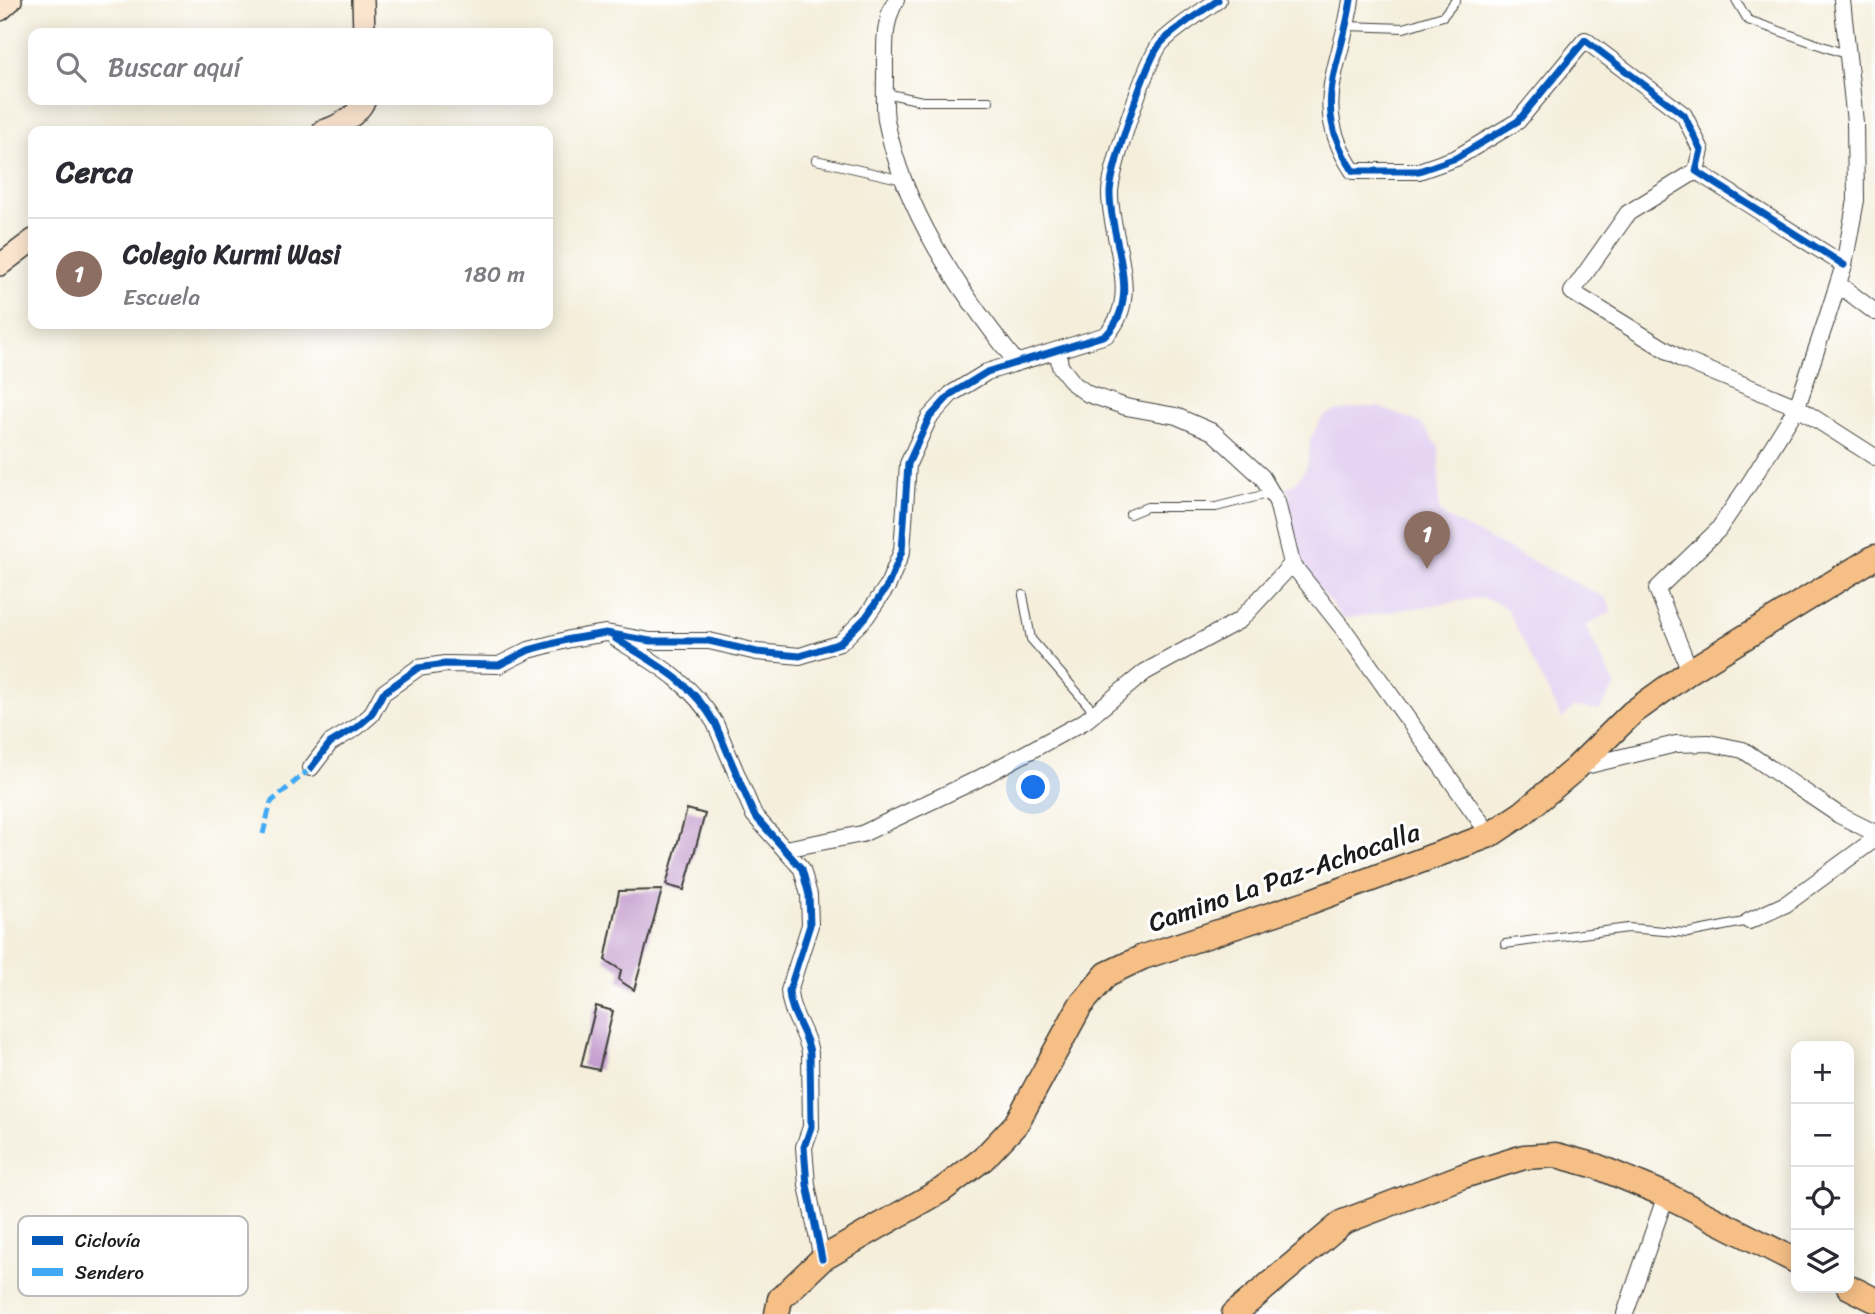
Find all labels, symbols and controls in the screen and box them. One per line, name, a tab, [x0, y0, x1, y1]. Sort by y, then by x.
search box	[28, 28, 553, 105]
text: Buscar aquí	[108, 44, 241, 90]
icon: search	[52, 48, 90, 86]
text: Cerca	[56, 145, 132, 199]
text: Colegio Kurmi Wasi	[123, 231, 340, 277]
text: 1	[74, 254, 84, 295]
text: 180 m	[463, 254, 525, 295]
text: Escuela	[123, 277, 200, 318]
pin: 1	[1404, 511, 1450, 569]
your location	[1016, 770, 1050, 804]
street label: Camino La Paz-Achocalla	[1142, 809, 1427, 945]
map controls	[1791, 1041, 1854, 1293]
button: +	[1791, 1041, 1854, 1104]
button: −	[1791, 1104, 1854, 1167]
button: locate	[1791, 1167, 1854, 1230]
legend	[18, 1216, 248, 1296]
text: Ciclovía	[75, 1224, 141, 1257]
button: layers	[1791, 1230, 1854, 1293]
text: Sendero	[75, 1256, 144, 1289]

